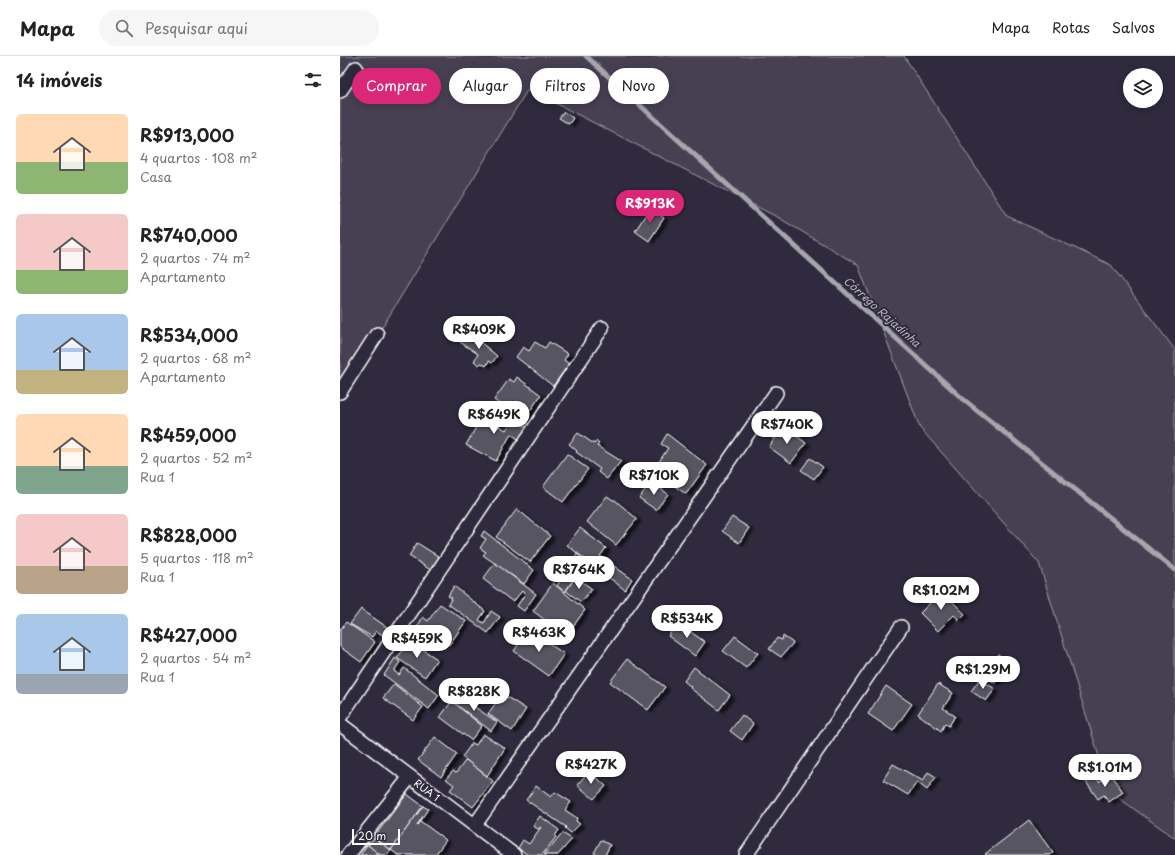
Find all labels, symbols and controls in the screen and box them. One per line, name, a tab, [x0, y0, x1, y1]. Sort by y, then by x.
search box	[99, 10, 379, 46]
text: Mapa	[20, 14, 75, 42]
text: Pesquisar aqui	[145, 16, 248, 39]
icon: search	[113, 17, 135, 39]
text: Mapa	[991, 17, 1030, 38]
text: Rotas	[1052, 17, 1090, 38]
text: Salvos	[1112, 17, 1155, 38]
text: 14 imóveis	[16, 67, 102, 93]
chip: Comprar	[352, 68, 441, 104]
chip: Alugar	[449, 68, 522, 104]
chip: Filtros	[530, 68, 600, 104]
chip: Novo	[608, 68, 669, 104]
map controls	[1123, 68, 1163, 108]
button: layers	[1123, 68, 1163, 108]
icon: filters	[302, 69, 324, 91]
text: R$913,000	[140, 122, 234, 148]
icon: home	[48, 130, 96, 178]
text: 4 quartos · 108 m²	[140, 148, 258, 167]
text: Casa	[140, 167, 172, 186]
pin: R$913K	[617, 190, 683, 224]
text: R$913K	[625, 193, 675, 212]
text: R$740,000	[140, 222, 238, 248]
icon: home	[48, 230, 96, 278]
text: 2 quartos · 74 m²	[140, 248, 251, 267]
text: Apartamento	[140, 267, 226, 286]
water label: Córrego Rajadinha	[840, 272, 925, 352]
pin: R$409K	[446, 316, 512, 350]
text: R$409K	[452, 319, 506, 338]
text: R$534,000	[140, 322, 238, 348]
icon: home	[48, 330, 96, 378]
text: 2 quartos · 68 m²	[140, 348, 251, 367]
text: Apartamento	[140, 367, 226, 386]
pin: R$649K	[461, 401, 527, 435]
text: R$649K	[467, 404, 521, 423]
pin: R$740K	[754, 411, 820, 445]
text: R$740K	[760, 414, 814, 433]
text: R$459,000	[140, 422, 236, 448]
icon: home	[48, 430, 96, 478]
text: 2 quartos · 52 m²	[140, 448, 252, 467]
pin: R$710K	[621, 462, 687, 496]
text: R$710K	[629, 465, 679, 484]
text: Rua 1	[140, 467, 174, 486]
text: R$828,000	[140, 522, 237, 548]
icon: home	[48, 530, 96, 578]
text: 5 quartos · 118 m²	[140, 548, 254, 567]
pin: R$764K	[546, 556, 612, 590]
text: R$764K	[553, 559, 605, 578]
text: Rua 1	[140, 567, 174, 586]
pin: R$1.02M	[904, 577, 978, 611]
text: R$1.02M	[912, 580, 970, 599]
pin: R$534K	[654, 605, 720, 639]
text: R$534K	[661, 608, 713, 627]
pin: R$463K	[506, 619, 572, 653]
text: R$427,000	[140, 622, 237, 648]
text: R$463K	[512, 622, 566, 641]
pin: R$459K	[384, 625, 450, 659]
text: R$459K	[391, 628, 443, 647]
icon: home	[48, 630, 96, 678]
text: 2 quartos · 54 m²	[140, 648, 252, 667]
pin: R$1.29M	[946, 656, 1020, 690]
text: R$1.29M	[955, 659, 1011, 678]
text: Rua 1	[140, 667, 174, 686]
pin: R$828K	[441, 678, 507, 712]
text: R$828K	[448, 681, 500, 700]
pin: R$427K	[558, 751, 624, 785]
text: R$427K	[565, 754, 617, 773]
pin: R$1.01M	[1068, 754, 1142, 788]
text: R$1.01M	[1078, 757, 1133, 776]
street label: RUA 1	[411, 775, 443, 804]
scale bar	[352, 827, 400, 846]
text: 20 m	[358, 827, 386, 844]

